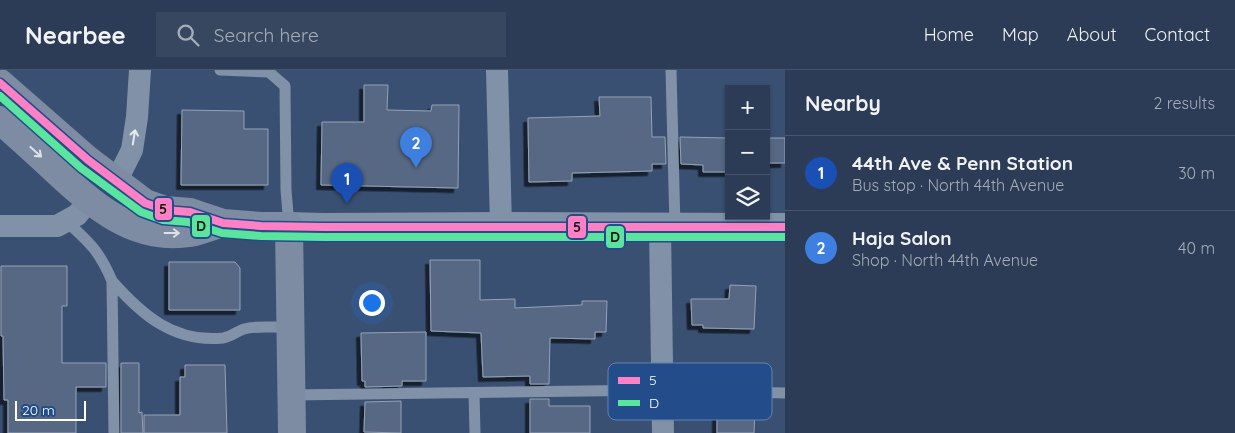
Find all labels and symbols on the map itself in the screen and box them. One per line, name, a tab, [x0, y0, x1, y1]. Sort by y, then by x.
pin: 2	[400, 127, 432, 168]
one-way arrow	[129, 129, 139, 145]
one-way arrow	[29, 146, 42, 158]
pin: 1	[331, 163, 363, 204]
line badge: 5	[154, 197, 173, 221]
text: 5	[159, 200, 167, 218]
line badge: D	[191, 214, 211, 238]
line badge: 5	[567, 215, 587, 239]
text: D	[196, 217, 206, 235]
text: 5	[573, 218, 581, 236]
line badge: D	[605, 225, 625, 249]
one-way arrow	[164, 228, 180, 238]
text: D	[610, 228, 620, 246]
your location	[359, 290, 385, 316]
legend	[608, 363, 772, 420]
text: 5	[649, 371, 657, 389]
text: D	[649, 394, 659, 412]
scale bar	[15, 398, 86, 421]

